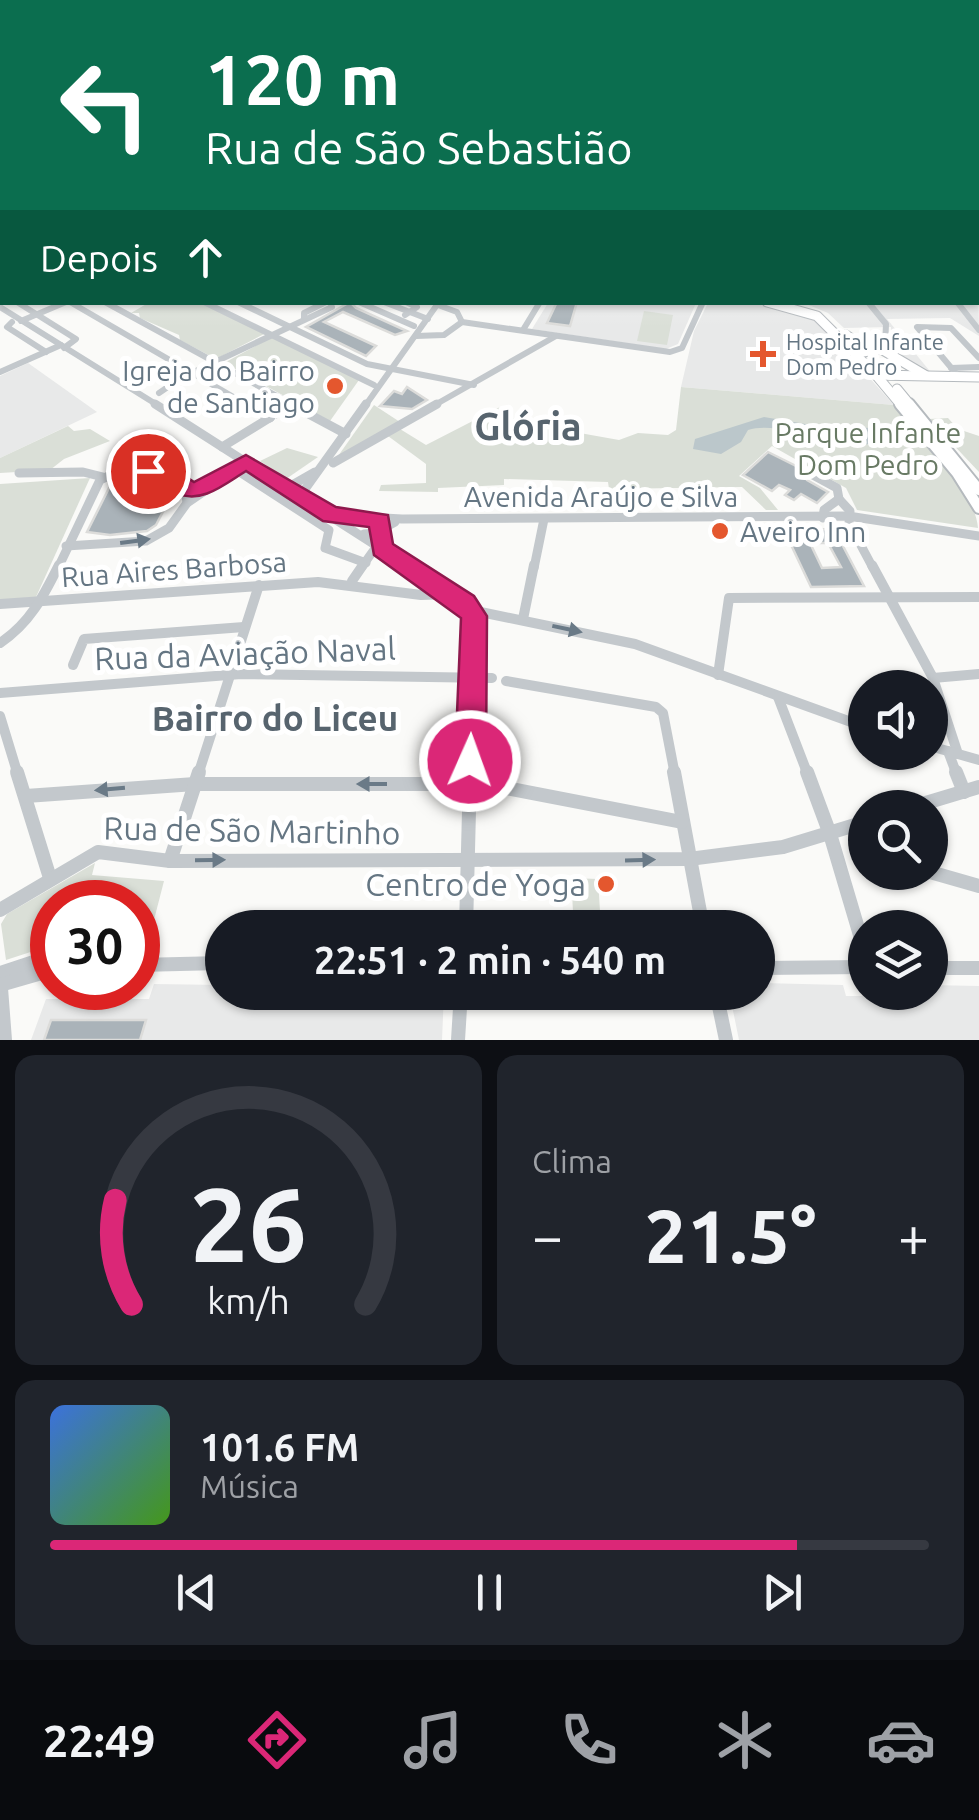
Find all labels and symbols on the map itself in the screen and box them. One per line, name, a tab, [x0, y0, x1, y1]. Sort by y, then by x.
place label: Hospital Infante Dom Pedro	[786, 329, 944, 379]
marker: Hospital Infante Dom Pedro	[750, 341, 776, 367]
place label: Igreja do Bairro de Santiago	[122, 355, 315, 418]
marker: Igreja do Bairro de Santiago	[324, 375, 346, 397]
district label: Glória	[474, 405, 582, 447]
park label: Parque Infante Dom Pedro	[775, 417, 961, 480]
pin	[106, 429, 191, 514]
street label: Avenida Araújo e Silva	[464, 481, 738, 512]
place label: Aveiro Inn	[740, 516, 866, 547]
marker: Aveiro Inn	[709, 520, 731, 542]
one-way arrow	[120, 532, 151, 548]
street label: Rua Aires Barbosa	[60, 546, 288, 592]
one-way arrow	[552, 621, 583, 637]
street label: Rua da Aviação Naval	[94, 630, 396, 676]
district label: Bairro do Liceu	[152, 698, 398, 738]
position arrow	[418, 709, 522, 813]
one-way arrow	[356, 776, 388, 792]
one-way arrow	[94, 781, 126, 797]
street label: Rua de São Martinho	[103, 809, 401, 851]
one-way arrow	[195, 852, 227, 868]
one-way arrow	[625, 852, 657, 868]
place label: Centro de Yoga	[365, 866, 586, 902]
marker: Centro de Yoga	[595, 873, 617, 895]
speed limit sign: 30	[30, 880, 160, 1010]

